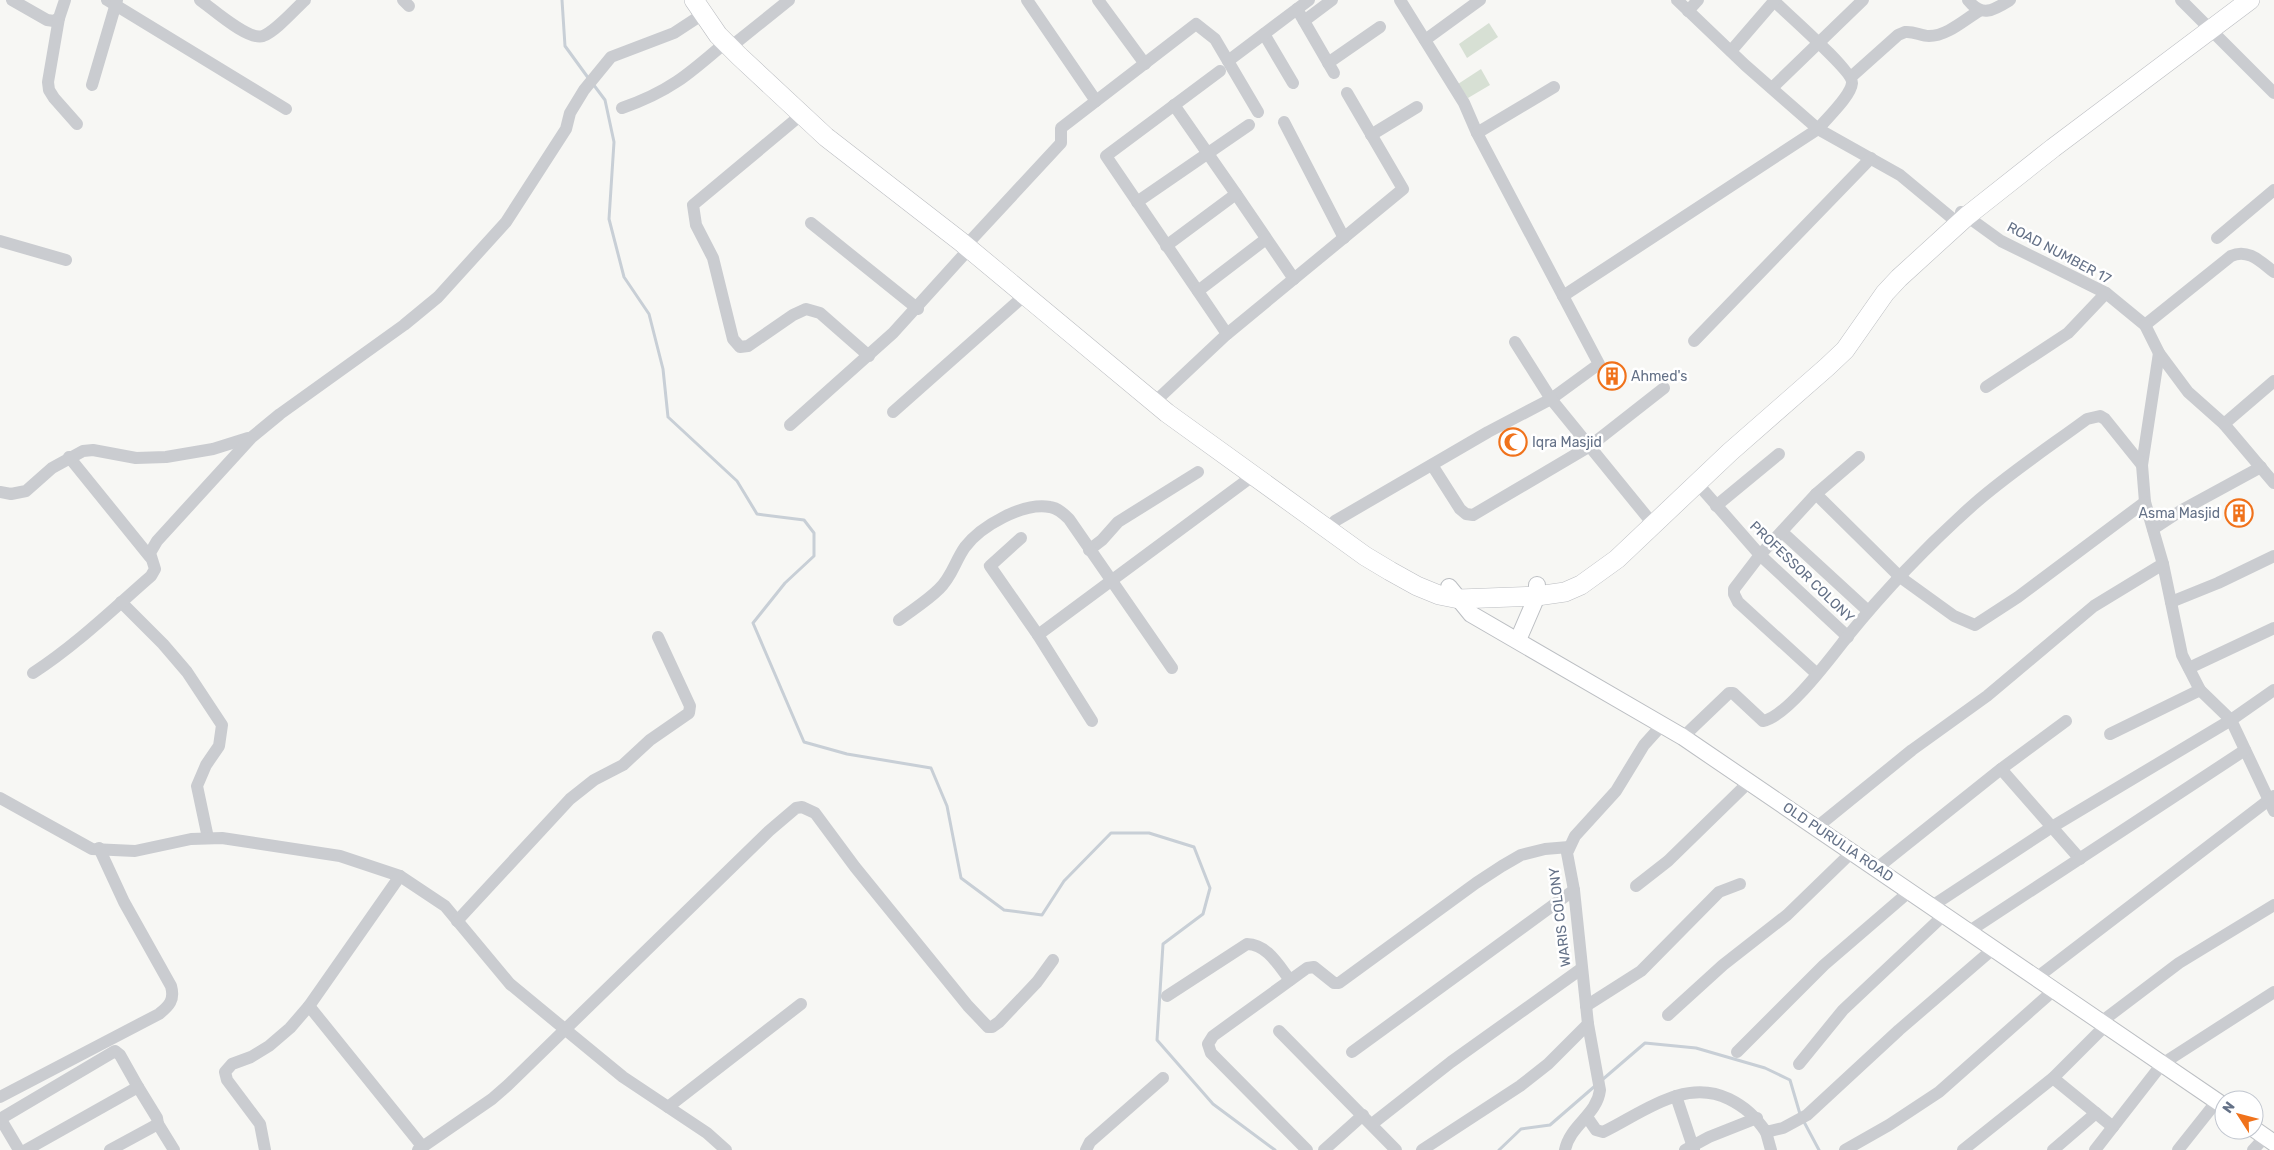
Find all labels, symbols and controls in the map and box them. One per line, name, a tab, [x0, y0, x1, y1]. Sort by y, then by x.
street label: ROAD NUMBER 17	[2004, 218, 2114, 288]
building icon: Ahmed's	[1597, 361, 1627, 391]
place label: Ahmed's	[1631, 368, 1687, 385]
mosque icon: Iqra Masjid	[1498, 427, 1528, 457]
place label: Iqra Masjid	[1532, 434, 1602, 451]
building icon: Asma Masjid	[2224, 498, 2254, 528]
place label: Asma Masjid	[2139, 505, 2220, 522]
street label: PROFESSOR COLONY	[1746, 518, 1858, 626]
street label: OLD PURULIA ROAD	[1779, 799, 1897, 885]
street label: WARIS COLONY	[1545, 866, 1575, 968]
north arrow	[2214, 1090, 2264, 1140]
text: N	[2219, 1099, 2239, 1117]

